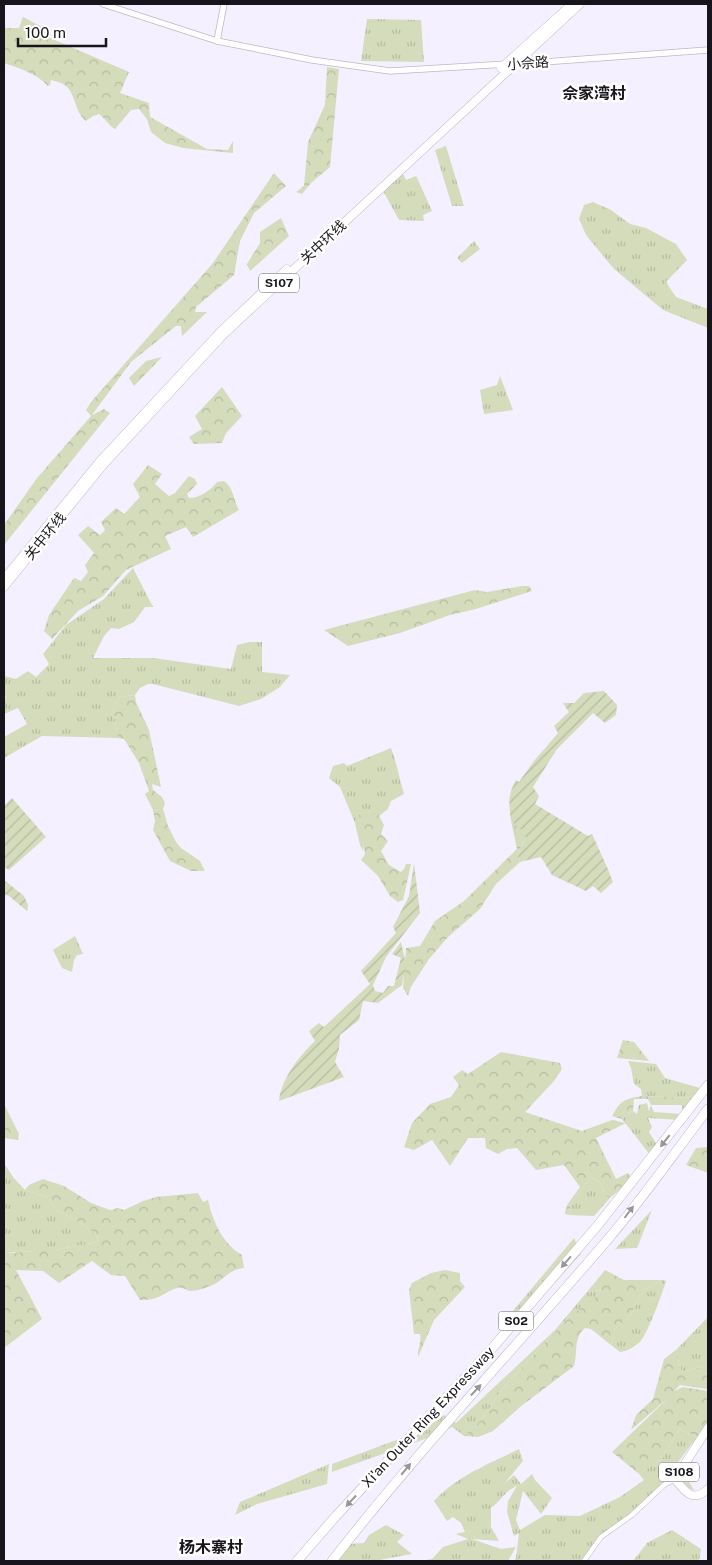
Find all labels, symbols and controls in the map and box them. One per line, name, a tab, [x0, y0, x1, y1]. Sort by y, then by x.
scale bar	[18, 15, 105, 47]
text: 100 m	[25, 24, 66, 41]
street label: 小佘路	[506, 54, 550, 72]
district label: 佘家湾村	[562, 84, 626, 103]
street label: 关中环线	[297, 217, 349, 267]
road number: S107	[259, 274, 299, 292]
street label: 关中环线	[21, 509, 69, 563]
one-way arrow	[659, 1134, 670, 1147]
one-way arrow	[624, 1206, 635, 1219]
one-way arrow	[561, 1256, 572, 1269]
road number: S02	[498, 1312, 534, 1330]
street label: Xi'an Outer Ring Expressway	[359, 1343, 498, 1491]
one-way arrow	[470, 1384, 482, 1396]
road number: S108	[659, 1462, 699, 1481]
one-way arrow	[401, 1463, 412, 1476]
one-way arrow	[345, 1494, 357, 1506]
district label: 杨木寨村	[179, 1538, 243, 1557]

